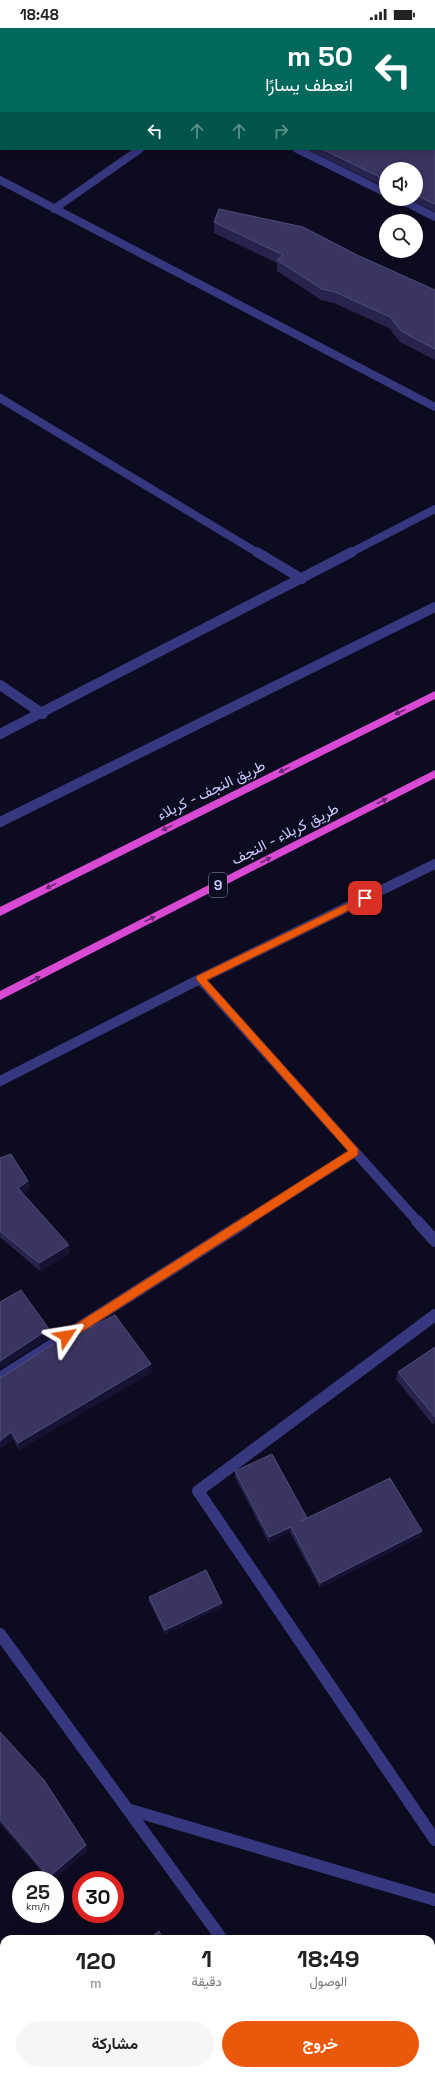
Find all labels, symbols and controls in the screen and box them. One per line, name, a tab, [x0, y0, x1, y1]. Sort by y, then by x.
text: 18:48	[20, 5, 59, 24]
text: 50 m	[287, 38, 353, 74]
icon: left	[367, 44, 419, 96]
text: انعطف يسارًا	[265, 73, 353, 96]
icon: left	[144, 120, 166, 142]
icon: ahead	[186, 120, 208, 142]
icon: ahead	[228, 120, 250, 142]
icon: right	[270, 120, 292, 142]
map controls	[379, 162, 423, 258]
button: sound	[379, 162, 423, 206]
button: search	[379, 214, 423, 258]
one-way arrow	[394, 709, 406, 716]
street label: طريق النجف - کربلاء	[154, 755, 269, 825]
one-way arrow	[278, 767, 289, 774]
street label: طريق کربلاء - النجف	[228, 798, 342, 870]
one-way arrow	[376, 798, 388, 804]
one-way arrow	[162, 825, 173, 832]
one-way arrow	[260, 857, 272, 864]
road number: 9	[209, 873, 227, 897]
pin	[348, 881, 382, 915]
one-way arrow	[45, 883, 57, 890]
icon: arrive	[354, 887, 376, 909]
one-way arrow	[145, 916, 156, 923]
one-way arrow	[29, 975, 40, 982]
position arrow	[45, 1315, 87, 1357]
speed limit sign: 30	[72, 1871, 124, 1923]
text: 25	[26, 1879, 50, 1905]
text: km/h	[26, 1900, 50, 1913]
text: 1	[201, 1943, 212, 1974]
text: 18:49	[297, 1943, 360, 1974]
text: 120	[75, 1945, 116, 1976]
text: دقيقة	[192, 1973, 222, 1990]
text: الوصول	[310, 1973, 347, 1990]
text: m	[90, 1975, 101, 1992]
button: مشاركة	[16, 2021, 214, 2067]
button: خروج	[222, 2021, 419, 2067]

